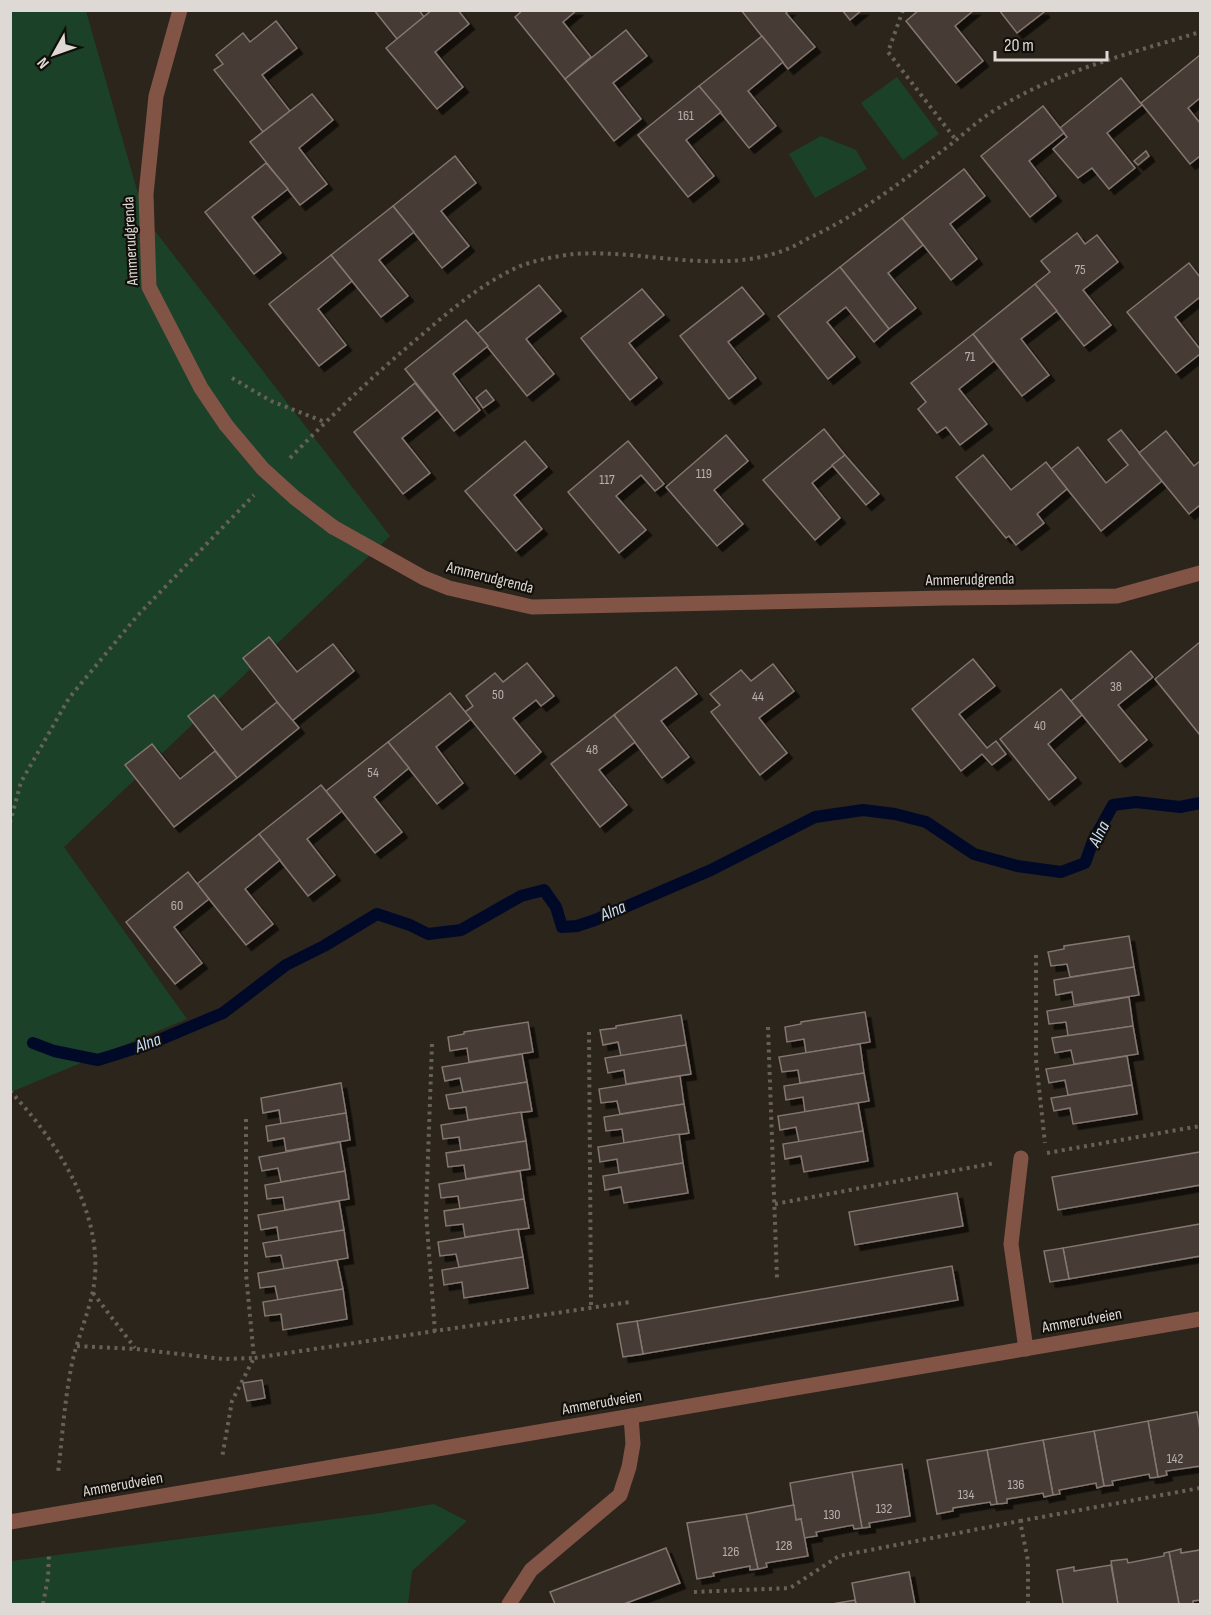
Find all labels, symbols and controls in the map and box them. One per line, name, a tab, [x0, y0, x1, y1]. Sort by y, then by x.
north arrow	[24, 24, 84, 84]
scale bar	[995, 24, 1108, 62]
text: 20 m	[1004, 35, 1034, 56]
text: N	[34, 53, 54, 72]
house number: 161	[678, 107, 694, 124]
street label: Ammerudgrenda	[119, 196, 143, 287]
house number: 75	[1074, 261, 1086, 278]
house number: 71	[965, 348, 975, 365]
house number: 119	[696, 465, 712, 482]
house number: 117	[599, 471, 615, 488]
street label: Ammerudgrenda	[444, 558, 535, 598]
street label: Ammerudgrenda	[924, 570, 1015, 590]
house number: 38	[1110, 678, 1122, 695]
house number: 50	[492, 686, 504, 703]
house number: 44	[752, 688, 764, 705]
house number: 40	[1034, 717, 1046, 734]
house number: 48	[586, 741, 598, 758]
house number: 54	[367, 764, 379, 781]
water label: Alna	[1083, 817, 1114, 851]
water label: Alna	[596, 896, 630, 926]
house number: 60	[171, 897, 183, 914]
water label: Alna	[131, 1028, 164, 1058]
street label: Ammerudveien	[1040, 1305, 1123, 1338]
street label: Ammerudveien	[560, 1387, 643, 1420]
house number: 142	[1167, 1450, 1184, 1467]
street label: Ammerudveien	[81, 1469, 164, 1502]
house number: 136	[1008, 1476, 1024, 1493]
house number: 134	[958, 1486, 974, 1503]
house number: 132	[876, 1500, 892, 1517]
house number: 130	[823, 1506, 841, 1523]
house number: 128	[776, 1537, 792, 1554]
house number: 126	[723, 1543, 739, 1560]

